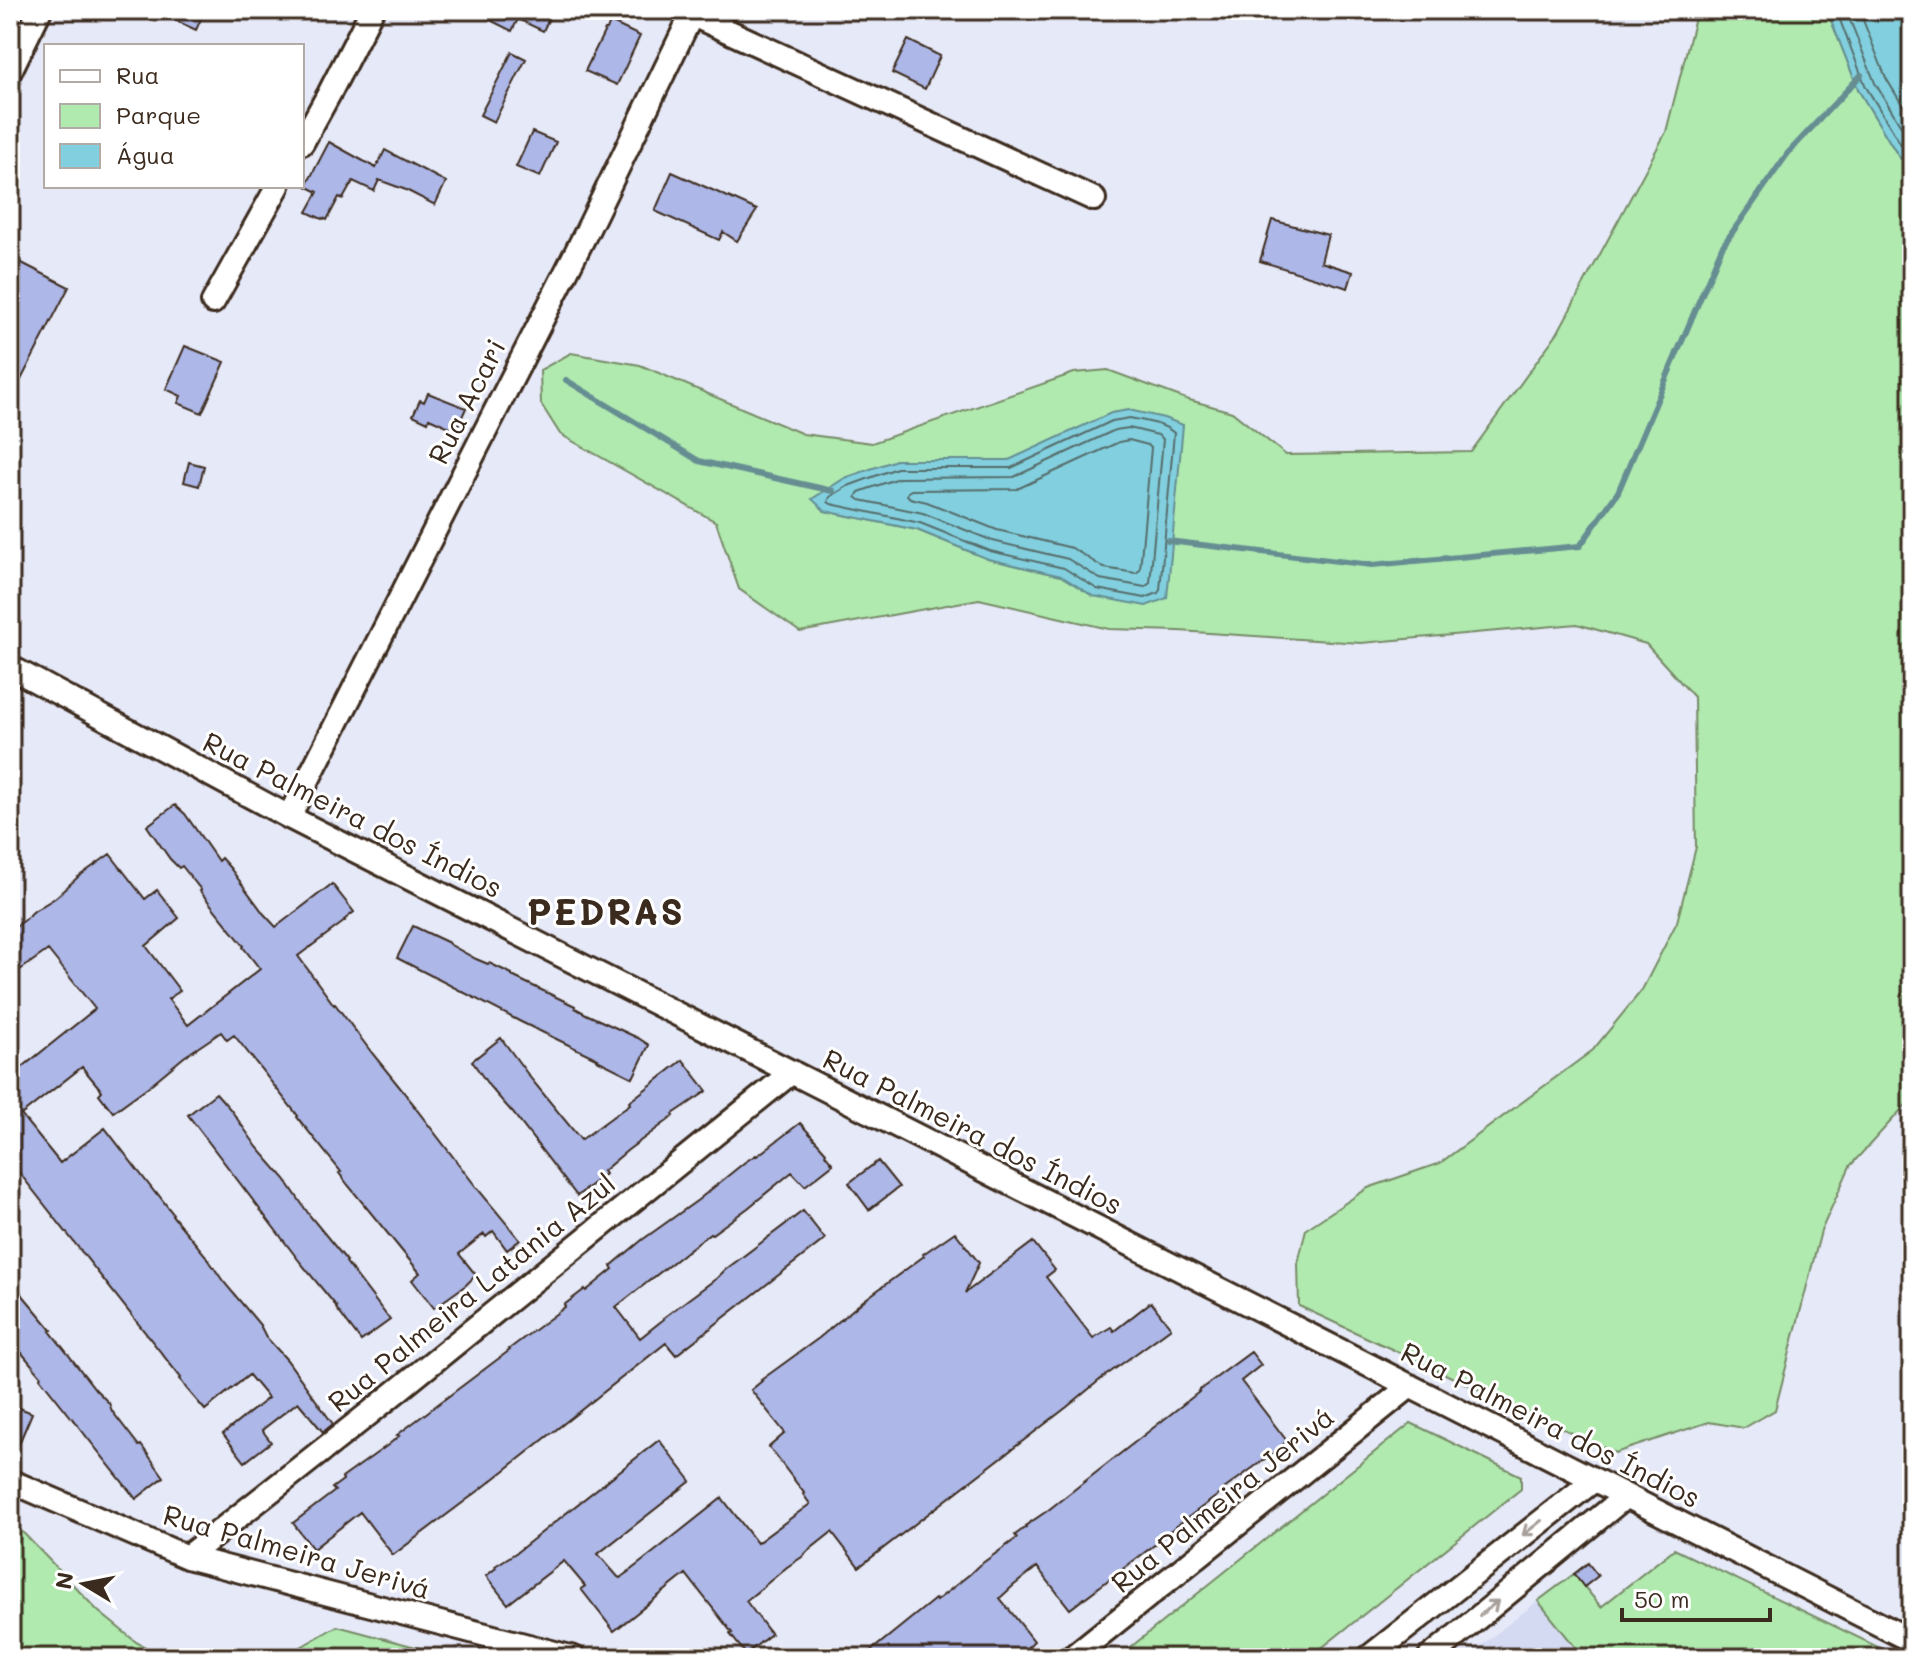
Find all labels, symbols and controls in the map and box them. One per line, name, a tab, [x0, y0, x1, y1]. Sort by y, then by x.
legend	[44, 44, 304, 188]
text: Rua	[116, 59, 159, 90]
text: Parque	[116, 99, 201, 130]
text: Água	[116, 139, 175, 170]
street label: Rua Acari	[419, 332, 513, 470]
street label: Rua Palmeira dos Índios	[197, 723, 509, 905]
district label: PEDRAS	[527, 887, 685, 934]
street label: Rua Palmeira dos Índios	[817, 1040, 1129, 1222]
street label: Rua Palmeira Latania Azul	[320, 1165, 622, 1419]
street label: Rua Palmeira dos Índios	[1395, 1333, 1707, 1515]
street label: Rua Palmeira Jerivá	[1103, 1398, 1341, 1600]
street label: Rua Palmeira Jerivá	[159, 1496, 435, 1606]
one-way arrow	[1522, 1519, 1543, 1537]
north arrow	[44, 1544, 124, 1624]
text: N	[48, 1570, 80, 1591]
scale bar	[1622, 1572, 1770, 1622]
text: 50 m	[1634, 1583, 1690, 1614]
one-way arrow	[1478, 1600, 1499, 1617]

